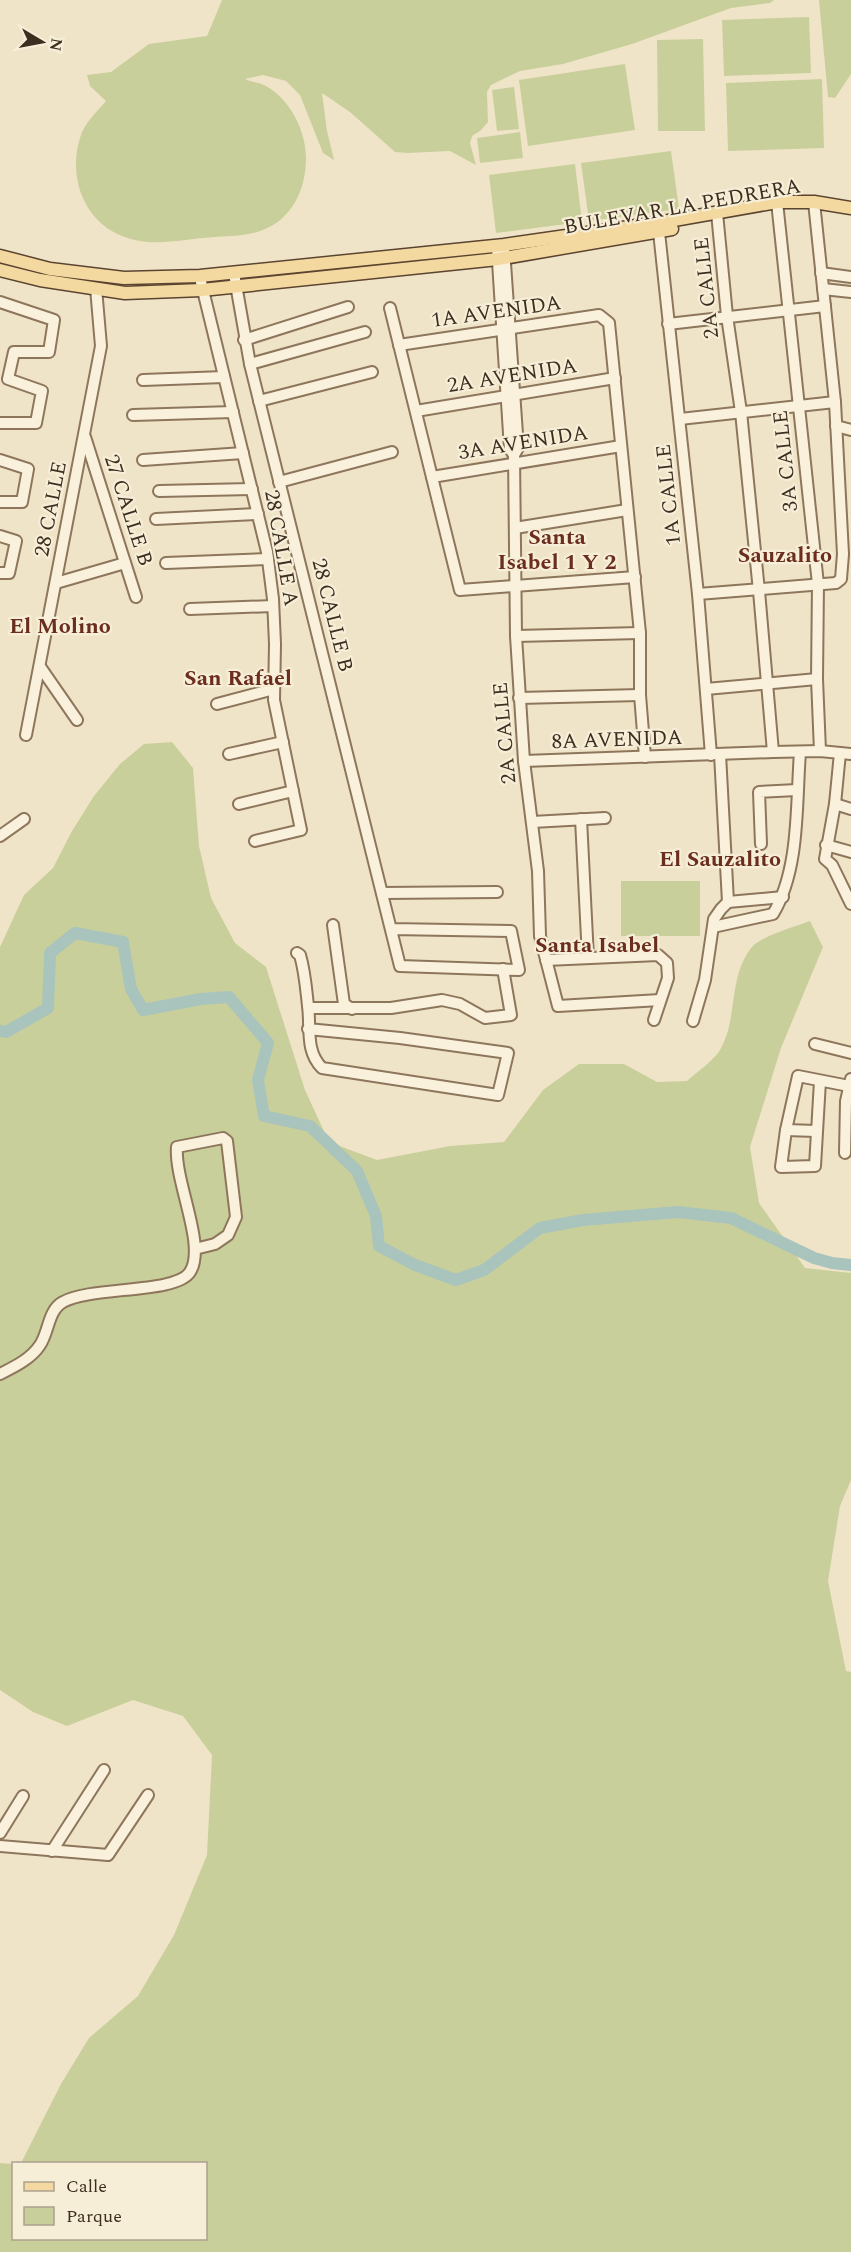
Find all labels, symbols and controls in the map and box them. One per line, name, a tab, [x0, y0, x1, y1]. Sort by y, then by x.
north arrow	[12, 12, 72, 72]
text: N	[43, 36, 69, 53]
street label: BULEVAR LA PEDRERA	[561, 170, 803, 244]
street label: 2A CALLE	[686, 236, 728, 340]
street label: 1A AVENIDA	[429, 287, 563, 337]
street label: 2A AVENIDA	[445, 350, 580, 402]
street label: 3A CALLE	[765, 409, 807, 513]
street label: 3A AVENIDA	[456, 417, 591, 469]
street label: 1A CALLE	[648, 443, 690, 547]
street label: 27 CALLE B	[95, 450, 161, 570]
street label: 28 CALLE	[26, 459, 76, 560]
street label: 28 CALLE A	[255, 487, 307, 609]
district label: Santa Isabel 1 Y 2	[498, 521, 616, 579]
district label: Sauzalito	[738, 539, 832, 572]
street label: 28 CALLE B	[303, 555, 362, 675]
district label: El Molino	[9, 610, 111, 643]
district label: San Rafael	[184, 662, 292, 695]
street label: 2A CALLE	[485, 681, 525, 785]
street label: 8A AVENIDA	[551, 722, 683, 758]
district label: El Sauzalito	[659, 843, 781, 876]
district label: Santa Isabel	[535, 929, 659, 962]
legend	[12, 2162, 207, 2240]
text: Calle	[66, 2173, 107, 2200]
text: Parque	[66, 2203, 122, 2230]

